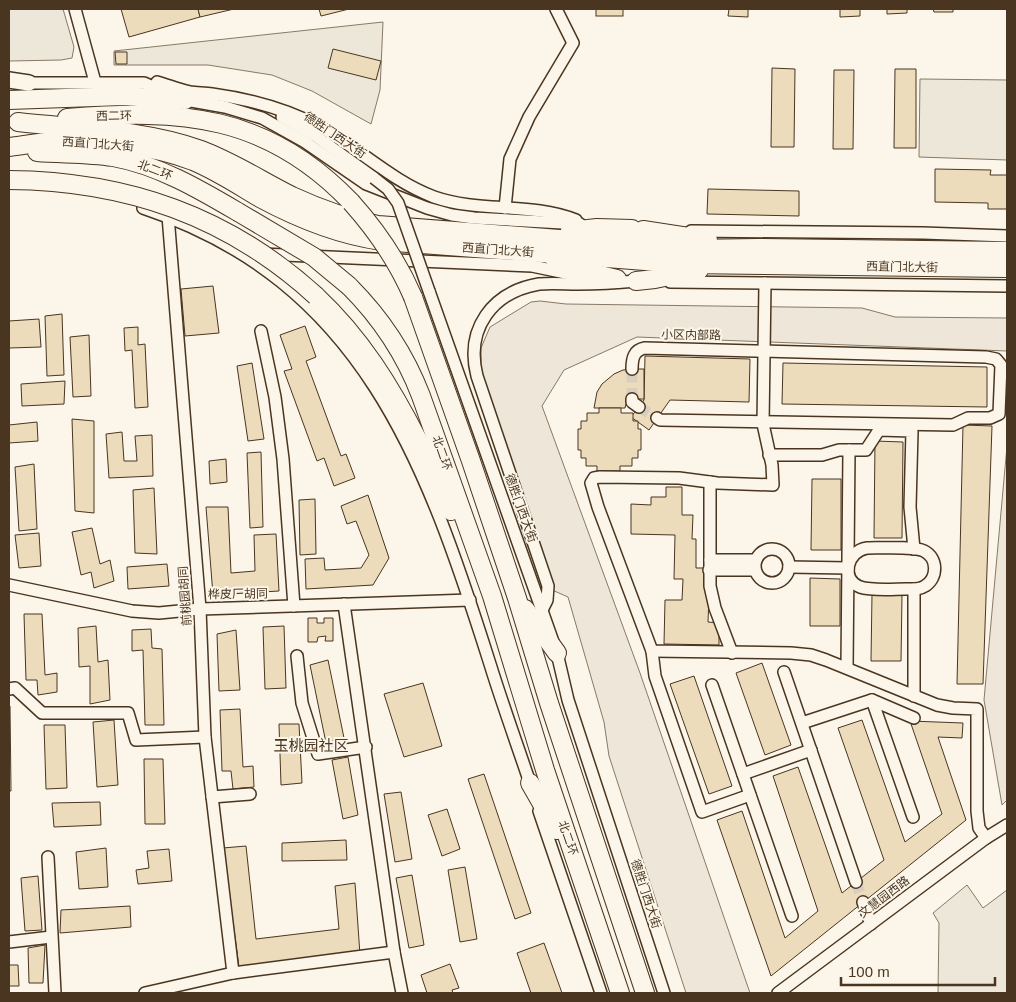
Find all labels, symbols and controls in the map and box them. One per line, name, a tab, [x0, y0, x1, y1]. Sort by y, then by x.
street label: 西二环	[96, 109, 132, 123]
street label: 德胜门西大街	[301, 109, 369, 161]
street label: 西直门北大街	[62, 135, 134, 153]
street label: 北二环	[136, 157, 174, 183]
street label: 西直门北大街	[462, 241, 534, 259]
street label: 西直门北大街	[866, 259, 938, 275]
street label: 小区内部路	[661, 327, 721, 343]
street label: 北二环	[430, 434, 454, 472]
street label: 德胜门西大街	[502, 472, 540, 544]
street label: 前桃园胡同	[176, 566, 194, 626]
street label: 桦皮厂胡同	[208, 586, 268, 602]
district label: 玉桃园社区	[273, 737, 349, 754]
street label: 北二环	[556, 819, 580, 857]
street label: 德胜门西大街	[628, 858, 664, 930]
street label: 文慧园西路	[856, 873, 912, 921]
scale bar	[841, 954, 995, 986]
text: 100 m	[848, 963, 890, 980]

